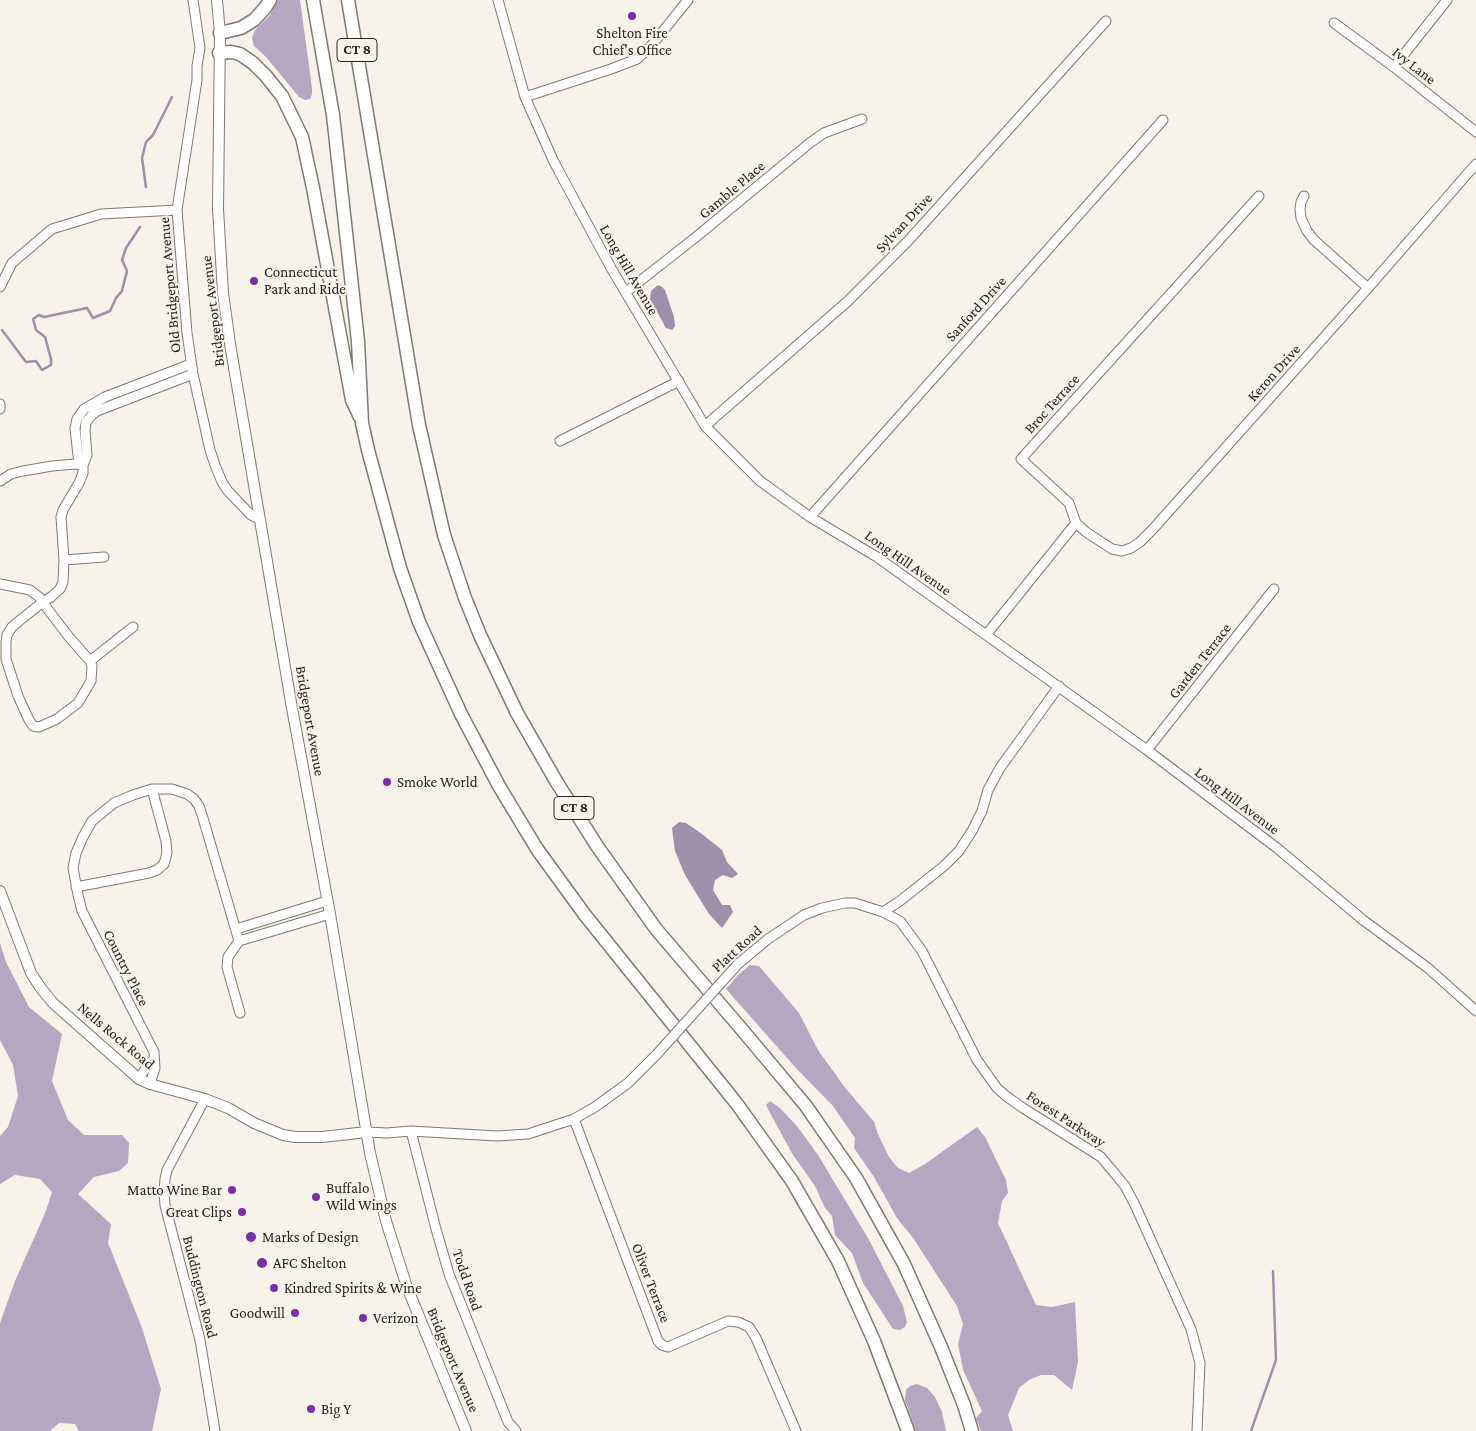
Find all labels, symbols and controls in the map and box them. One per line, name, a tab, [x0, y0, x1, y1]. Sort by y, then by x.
marker: Shelton Fire Chief's Office	[626, 10, 638, 22]
place label: Shelton Fire Chief's Office	[592, 24, 672, 59]
road number: CT 8	[337, 38, 377, 62]
street label: Ivy Lane	[1389, 43, 1439, 89]
street label: Gamble Place	[695, 157, 769, 223]
street label: Sylvan Drive	[872, 189, 936, 257]
street label: Old Bridgeport Avenue	[155, 216, 185, 354]
street label: Long Hill Avenue	[596, 221, 662, 319]
street label: Bridgeport Avenue	[197, 254, 229, 368]
place label: Connecticut Park and Ride	[264, 263, 346, 298]
street label: Sanford Drive	[942, 272, 1010, 346]
marker: Connecticut Park and Ride	[248, 275, 260, 287]
street label: Keron Drive	[1244, 341, 1304, 405]
street label: Broc Terrace	[1021, 371, 1083, 437]
street label: Long Hill Avenue	[861, 526, 955, 600]
street label: Garden Terrace	[1165, 620, 1235, 702]
street label: Bridgeport Avenue	[291, 664, 329, 778]
street label: Long Hill Avenue	[1191, 763, 1283, 839]
place label: Smoke World	[397, 773, 478, 791]
marker: Smoke World	[381, 776, 393, 788]
road number: CT 8	[554, 796, 594, 820]
street label: Platt Road	[708, 922, 766, 976]
street label: Country Place	[99, 927, 153, 1009]
street label: Nells Rock Road	[74, 999, 158, 1073]
street label: Forest Parkway	[1023, 1087, 1109, 1151]
place label: Buffalo Wild Wings	[326, 1179, 397, 1214]
place label: Matto Wine Bar	[127, 1181, 222, 1199]
marker: Matto Wine Bar	[226, 1184, 238, 1196]
marker: Buffalo Wild Wings	[310, 1191, 322, 1203]
place label: Great Clips	[166, 1203, 232, 1221]
marker: Great Clips	[236, 1206, 248, 1218]
place label: Marks of Design	[262, 1228, 359, 1246]
marker: Marks of Design	[244, 1230, 258, 1244]
street label: Buddington Road	[179, 1234, 221, 1340]
street label: Oliver Terrace	[628, 1241, 674, 1325]
street label: Todd Road	[448, 1247, 486, 1313]
place label: AFC Shelton	[273, 1254, 346, 1272]
marker: AFC Shelton	[255, 1256, 269, 1270]
place label: Kindred Spirits & Wine	[284, 1279, 422, 1297]
marker: Kindred Spirits & Wine	[268, 1282, 280, 1294]
place label: Goodwill	[230, 1304, 285, 1322]
street label: Bridgeport Avenue	[423, 1305, 483, 1415]
marker: Goodwill	[289, 1307, 301, 1319]
place label: Verizon	[373, 1309, 419, 1327]
marker: Verizon	[357, 1312, 369, 1324]
place label: Big Y	[321, 1400, 351, 1418]
marker: Big Y	[305, 1403, 317, 1415]

